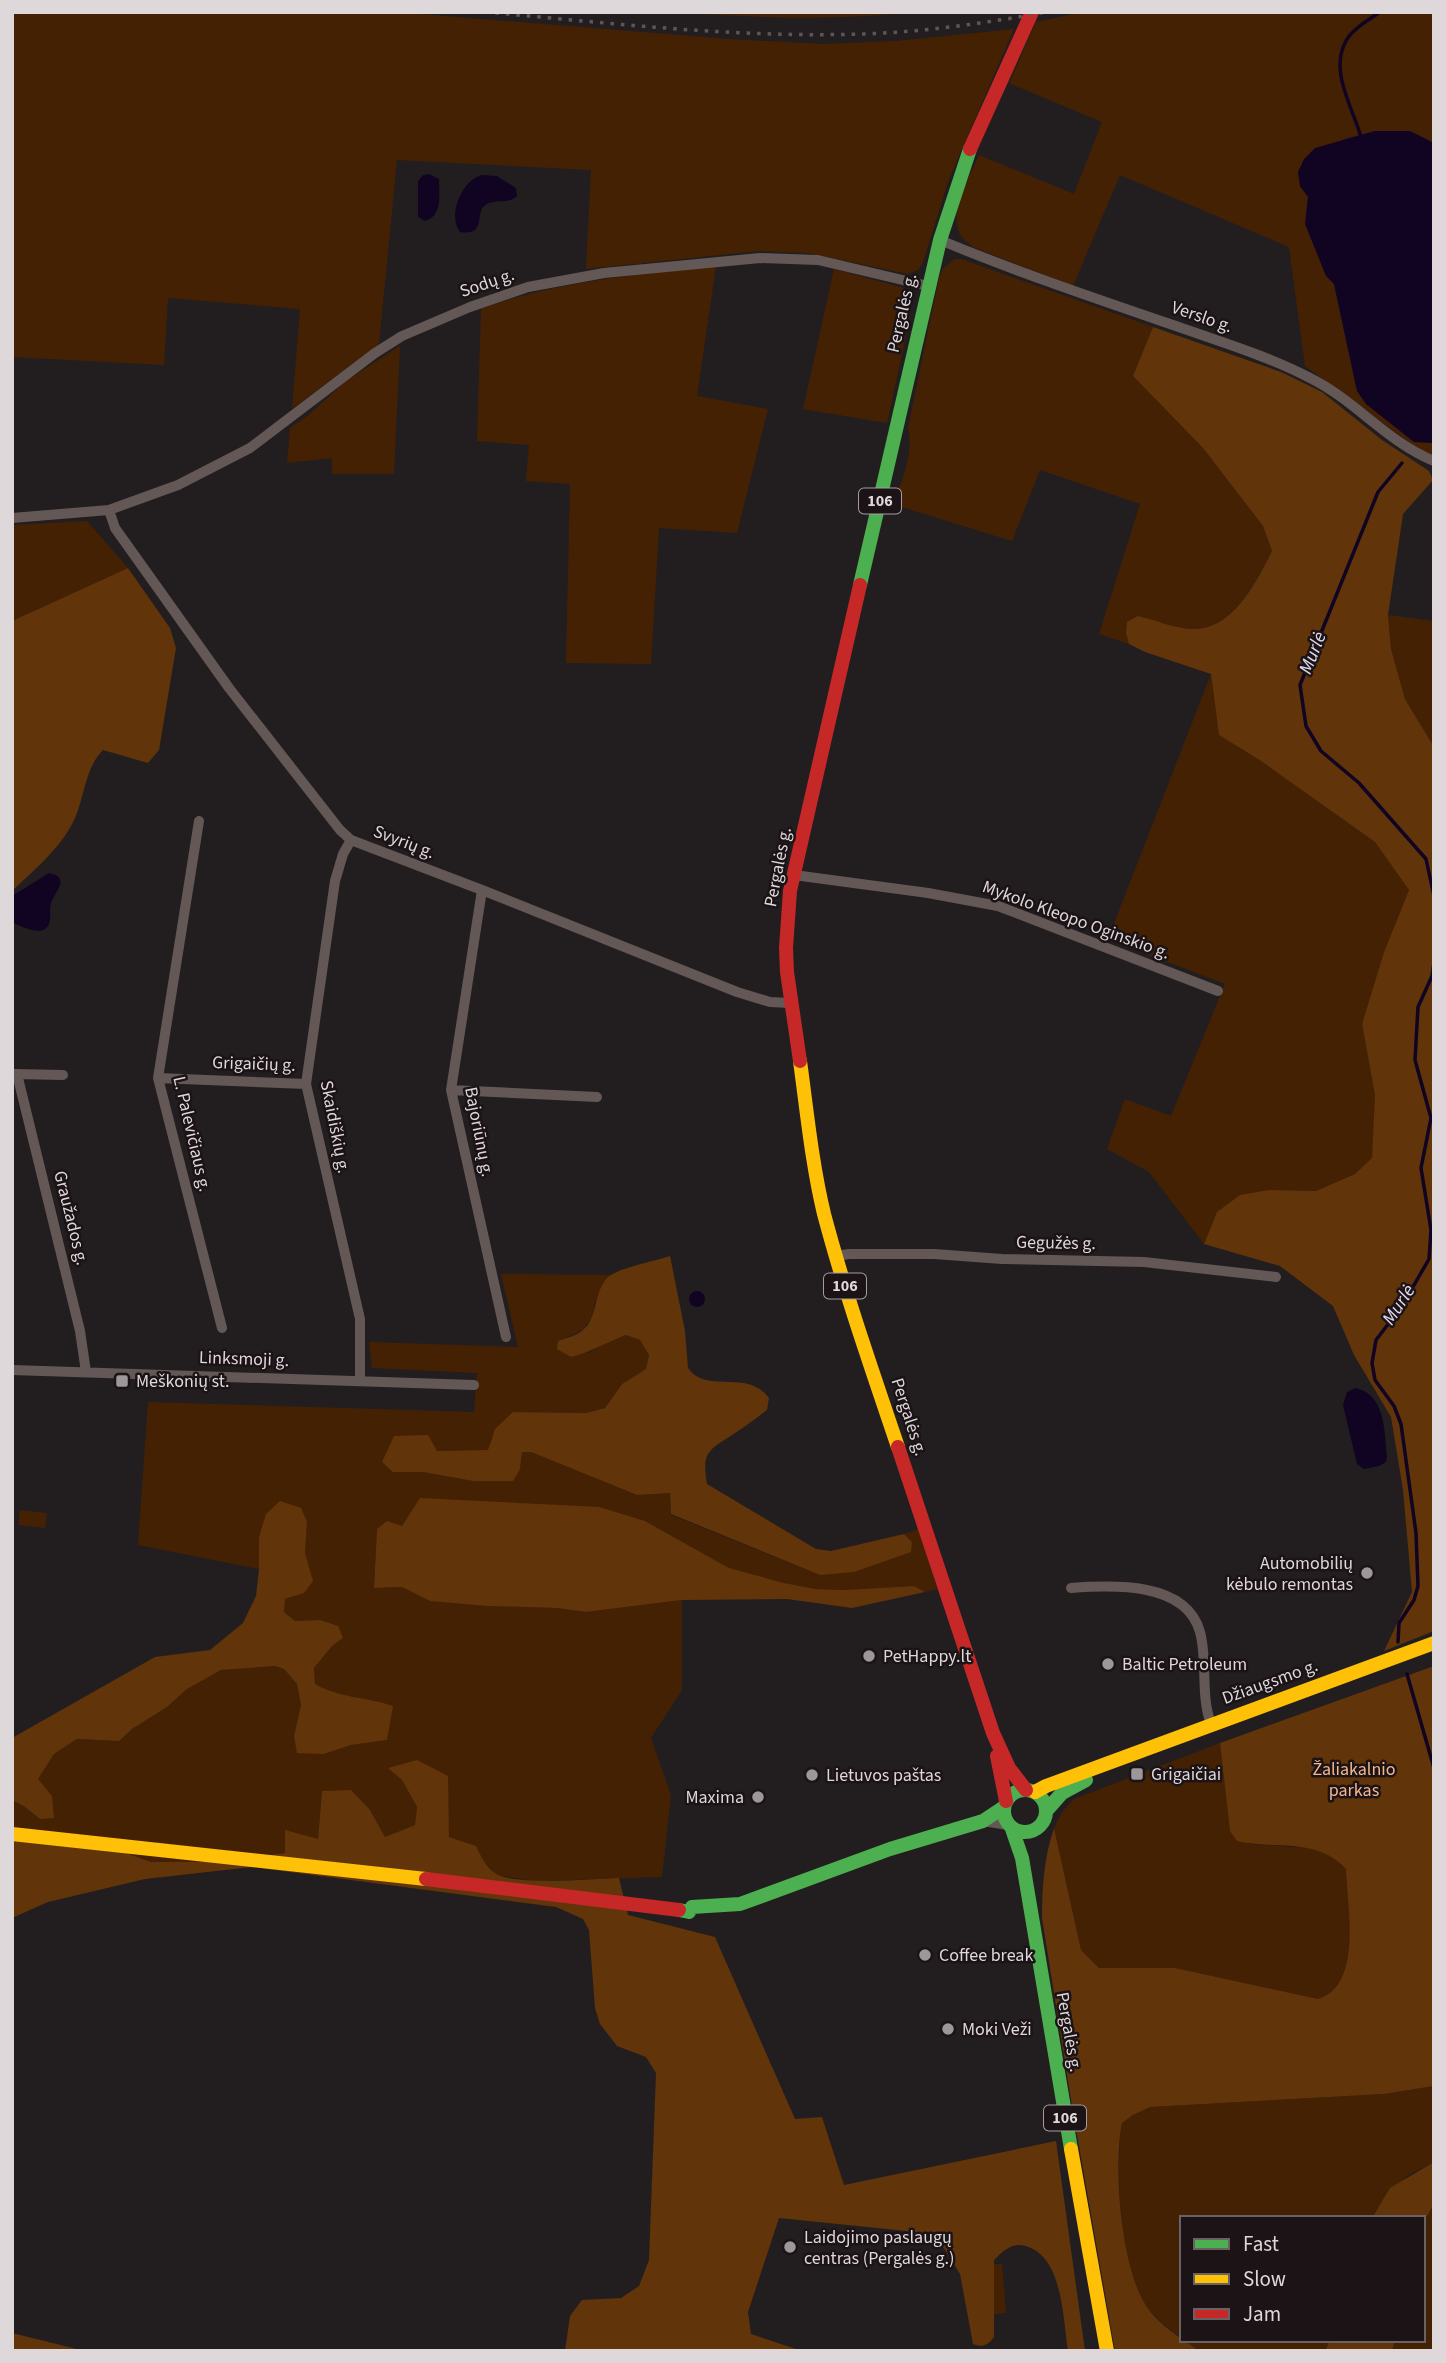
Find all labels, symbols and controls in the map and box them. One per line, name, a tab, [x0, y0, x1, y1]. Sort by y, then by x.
street label: Sodų g.	[456, 262, 518, 304]
street label: Pergalės g.	[881, 271, 923, 355]
street label: Verslo g.	[1168, 295, 1236, 339]
road number: 106	[859, 488, 901, 514]
water label: Murlė	[1292, 628, 1334, 678]
street label: Svyrių g.	[370, 819, 438, 865]
street label: Pergalės g.	[758, 825, 798, 909]
street label: Mykolo Kleopo Oginskio g.	[979, 874, 1173, 966]
street label: Grigaičių g.	[212, 1050, 296, 1078]
street label: L. Palevičiaus g.	[167, 1074, 217, 1194]
street label: Skaidiškių g.	[314, 1078, 356, 1176]
street label: Bajoriūnų g.	[458, 1085, 500, 1179]
street label: Graužados g.	[47, 1168, 95, 1268]
street label: Gegužės g.	[1016, 1230, 1096, 1256]
road number: 106	[824, 1274, 866, 1298]
water label: Murlė	[1376, 1279, 1422, 1331]
street label: Linksmoji g.	[198, 1345, 290, 1373]
place label: Meškonių st.	[136, 1369, 229, 1394]
marker: Meškonių st.	[114, 1373, 130, 1389]
street label: Pergalės g.	[885, 1375, 933, 1459]
place label: Automobilių kėbulo remontas	[1226, 1551, 1353, 1597]
marker: Automobilių kėbulo remontas	[1359, 1565, 1375, 1581]
place label: PetHappy.lt	[883, 1644, 971, 1669]
marker: PetHappy.lt	[861, 1648, 877, 1664]
place label: Baltic Petroleum	[1122, 1652, 1247, 1677]
street label: Džiaugsmo g.	[1219, 1653, 1321, 1711]
marker: Baltic Petroleum	[1100, 1656, 1116, 1672]
park label: Žaliakalnio parkas	[1313, 1757, 1396, 1803]
place label: Grigaičiai	[1151, 1762, 1221, 1787]
place label: Lietuvos paštas	[826, 1763, 941, 1788]
marker: Grigaičiai	[1129, 1766, 1145, 1782]
marker: Lietuvos paštas	[804, 1767, 820, 1783]
place label: Maxima	[685, 1785, 744, 1810]
marker: Maxima	[750, 1789, 766, 1805]
place label: Coffee break	[939, 1943, 1033, 1968]
marker: Coffee break	[917, 1947, 933, 1963]
street label: Pergalės g.	[1050, 1990, 1088, 2074]
place label: Moki Veži	[962, 2017, 1032, 2042]
marker: Moki Veži	[940, 2021, 956, 2037]
road number: 106	[1044, 2106, 1086, 2130]
legend	[1180, 2216, 1425, 2342]
place label: Laidojimo paslaugų centras (Pergalės g.)	[804, 2225, 954, 2271]
text: Fast	[1243, 2229, 1279, 2259]
marker: Laidojimo paslaugų centras (Pergalės g.)	[782, 2239, 798, 2255]
text: Slow	[1243, 2264, 1286, 2294]
text: Jam	[1243, 2299, 1281, 2329]

